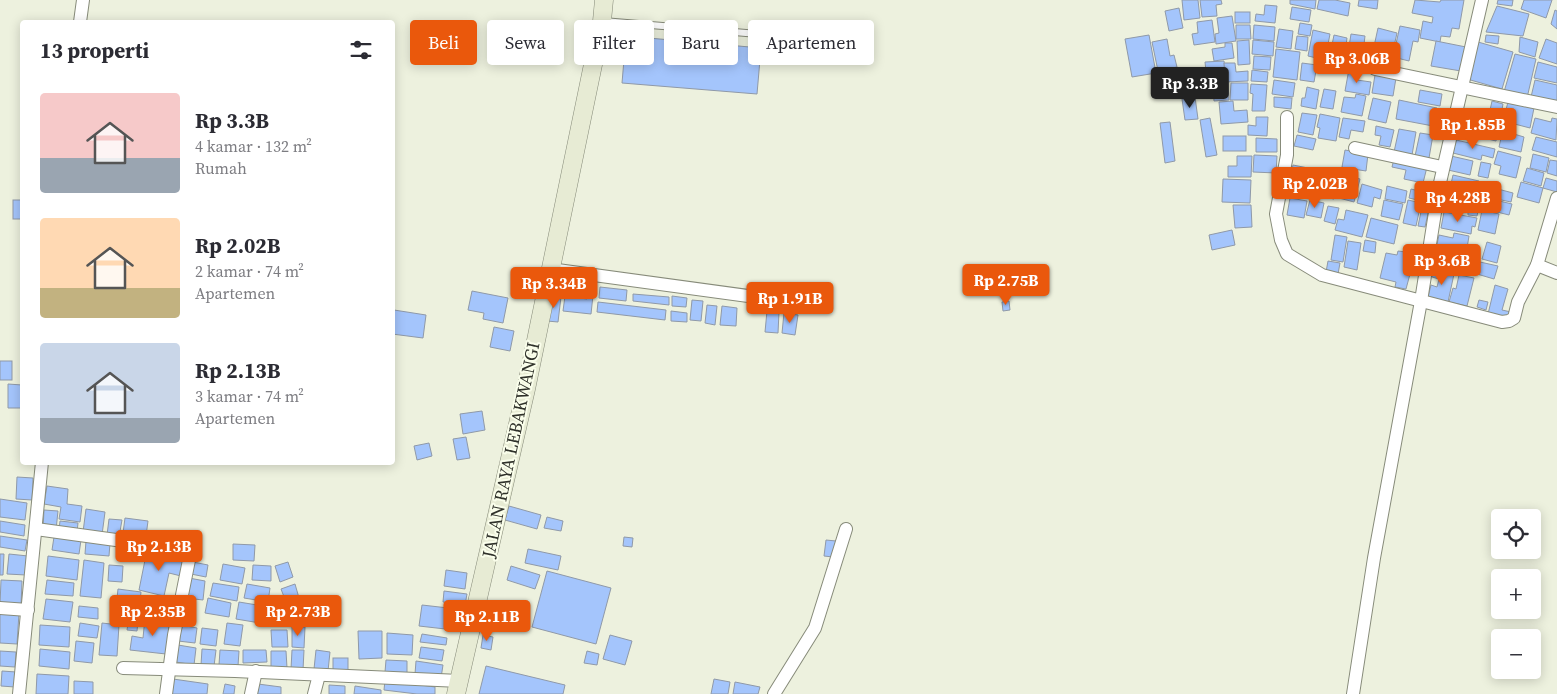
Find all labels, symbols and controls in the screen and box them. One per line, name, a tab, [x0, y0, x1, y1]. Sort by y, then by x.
chip: Beli	[410, 20, 477, 65]
chip: Sewa	[487, 20, 564, 65]
chip: Filter	[574, 20, 654, 65]
chip: Baru	[664, 20, 738, 65]
chip: Apartemen	[748, 20, 874, 65]
text: 13 properti	[40, 36, 149, 65]
icon: filters	[347, 36, 375, 64]
pin: Rp 3.06B	[1305, 42, 1409, 84]
text: Rp 3.06B	[1324, 47, 1390, 69]
pin: Rp 3.3B	[1144, 66, 1236, 109]
text: Rp 3.3B	[1162, 72, 1218, 94]
text: Rp 3.3B	[195, 106, 269, 135]
pin: Rp 1.85B	[1421, 108, 1525, 150]
icon: home	[80, 113, 140, 173]
text: Rp 1.85B	[1440, 113, 1506, 135]
text: 4 kamar · 132 m²	[195, 135, 312, 157]
text: Rumah	[195, 157, 247, 179]
pin: Rp 2.02B	[1263, 166, 1367, 209]
text: Rp 2.02B	[1282, 172, 1348, 194]
pin: Rp 4.28B	[1406, 180, 1510, 223]
text: Rp 4.28B	[1425, 186, 1491, 208]
text: Rp 2.02B	[195, 231, 280, 260]
icon: home	[80, 238, 140, 298]
pin: Rp 3.6B	[1396, 244, 1488, 286]
text: Rp 3.6B	[1414, 249, 1470, 271]
text: 2 kamar · 74 m²	[195, 260, 304, 282]
pin: Rp 2.75B	[954, 264, 1058, 306]
pin: Rp 3.34B	[502, 266, 606, 309]
text: Rp 2.75B	[973, 269, 1039, 291]
text: Rp 3.34B	[521, 272, 587, 294]
text: Apartemen	[195, 282, 275, 304]
pin: Rp 1.91B	[738, 282, 842, 324]
text: Rp 1.91B	[757, 287, 823, 309]
street label: JALAN RAYA LEBAKWANGI	[475, 340, 546, 561]
text: Rp 2.13B	[195, 356, 280, 385]
icon: home	[80, 363, 140, 423]
text: 3 kamar · 74 m²	[195, 385, 304, 407]
text: Apartemen	[195, 407, 275, 429]
map controls	[1491, 509, 1541, 679]
button: locate	[1491, 509, 1541, 559]
pin: Rp 2.13B	[107, 530, 211, 572]
text: Rp 2.13B	[126, 535, 192, 557]
button: +	[1491, 569, 1541, 619]
pin: Rp 2.35B	[101, 594, 205, 637]
pin: Rp 2.73B	[246, 594, 350, 637]
text: Rp 2.35B	[120, 600, 186, 622]
text: Rp 2.73B	[265, 600, 331, 622]
pin: Rp 2.11B	[435, 600, 539, 642]
text: Rp 2.11B	[454, 605, 520, 627]
button: −	[1491, 629, 1541, 679]

